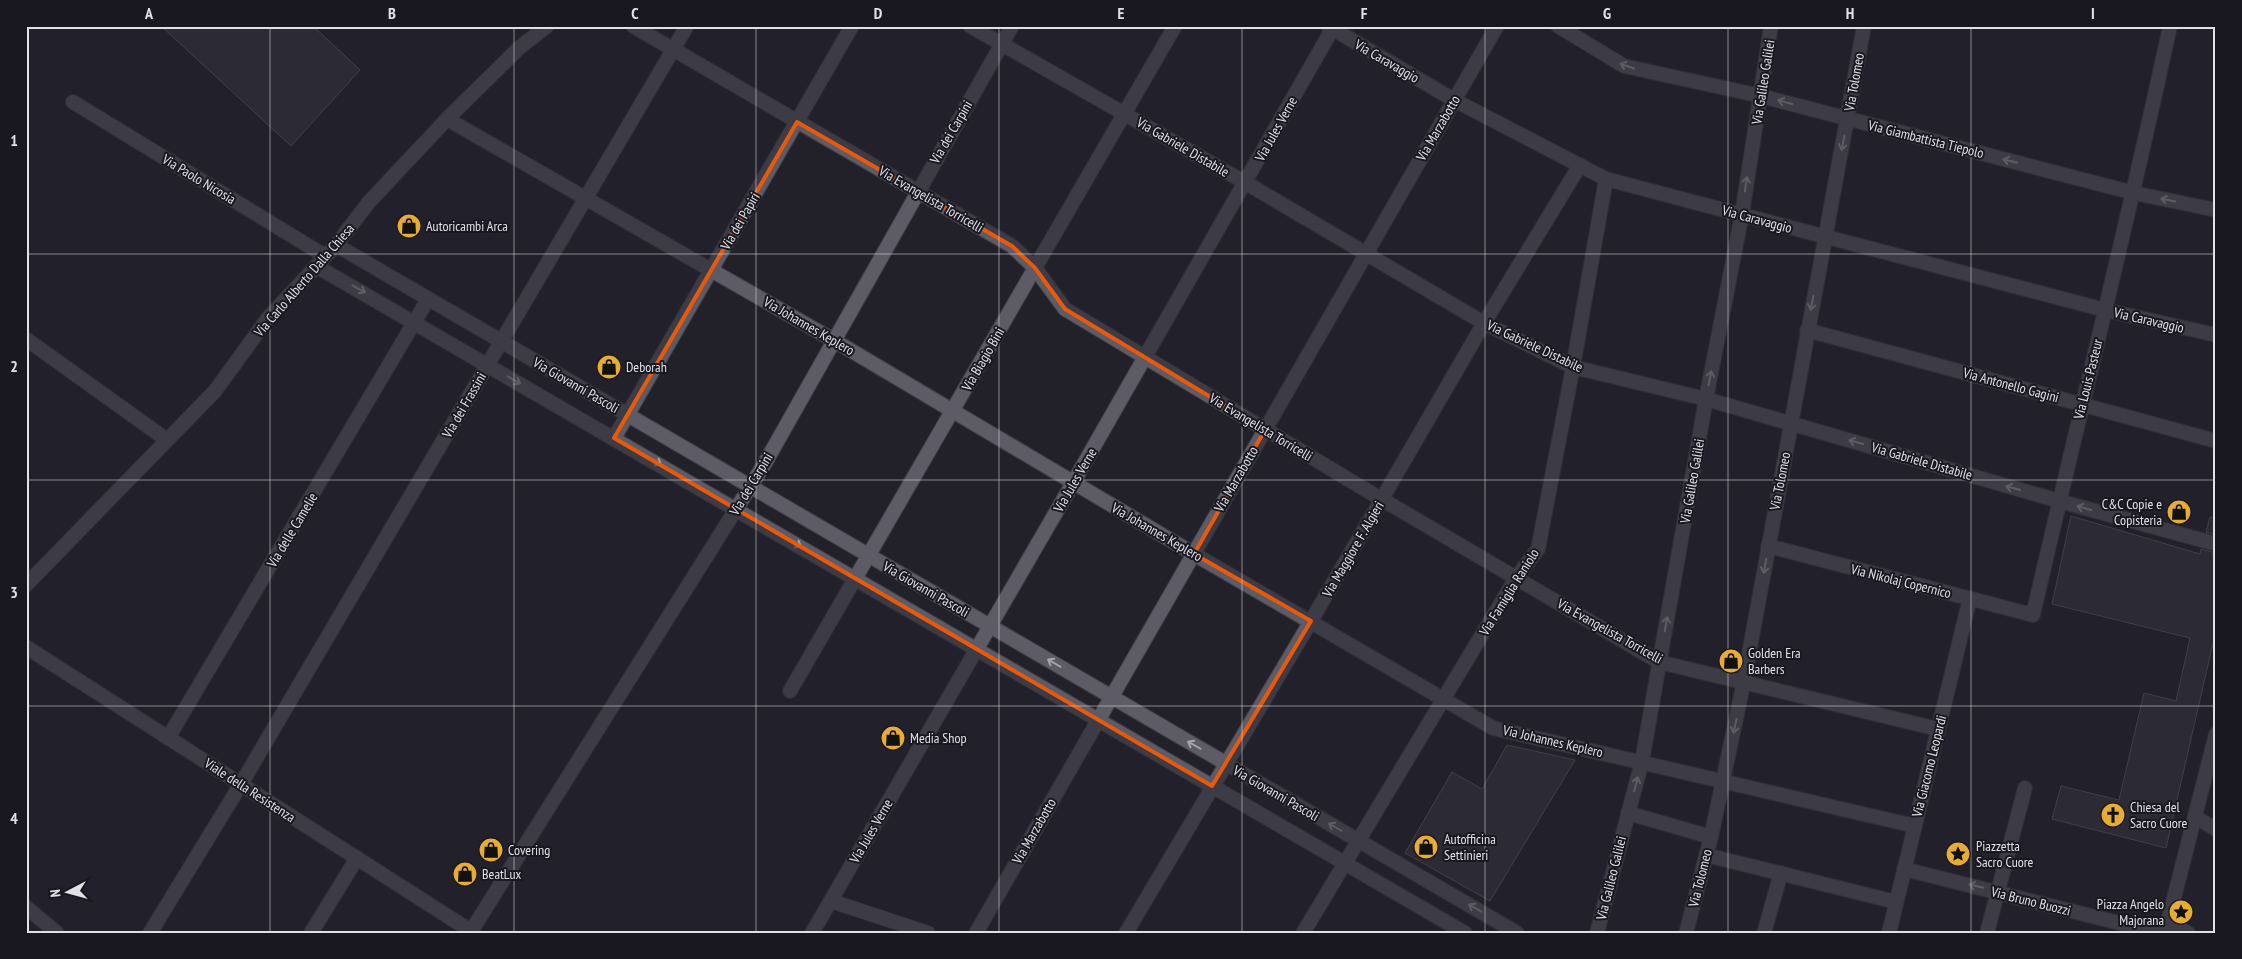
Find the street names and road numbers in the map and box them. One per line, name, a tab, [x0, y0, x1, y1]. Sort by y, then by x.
street label: Via Caravaggio	[1351, 35, 1422, 87]
street label: Via Galileo Galilei	[1747, 38, 1779, 127]
street label: Via Tolomeo	[1840, 52, 1868, 113]
street label: Via Marzabotto	[1411, 92, 1464, 165]
street label: Via Jules Verne	[1250, 93, 1301, 165]
street label: Via dei Carpini	[925, 97, 976, 168]
street label: Via Gabriele Distabile	[1133, 113, 1233, 181]
street label: Via Giambattista Tiepolo	[1865, 116, 1986, 162]
street label: Via Paolo Nicosia	[158, 149, 239, 208]
street label: Via Evangelista Torricelli	[875, 161, 987, 236]
street label: Via dei Papiri	[716, 189, 764, 254]
street label: Via Caravaggio	[1719, 201, 1794, 237]
street label: Via Carlo Alberto Dalla Chiesa	[249, 220, 358, 341]
street label: Via Johannes Keplero	[759, 292, 858, 359]
street label: Via Caravaggio	[2111, 303, 2186, 337]
street label: Via Gabriele Distabile	[1483, 315, 1586, 376]
street label: Via Biagio Bini	[957, 324, 1008, 395]
street label: Via Louis Pasteur	[2069, 337, 2107, 422]
street label: Via Giovanni Pascoli	[529, 353, 622, 417]
street label: Via Antonello Gagini	[1960, 363, 2061, 406]
street label: Via dei Frassini	[437, 369, 490, 442]
street label: Via Evangelista Torricelli	[1205, 388, 1316, 465]
street label: Via Galileo Galilei	[1676, 437, 1708, 526]
street label: Via Gabriele Distabile	[1869, 438, 1975, 484]
street label: Via Marzabotto	[1209, 443, 1262, 516]
street label: Via Jules Verne	[1049, 444, 1101, 516]
street label: Via dei Carpini	[725, 449, 777, 519]
street label: Via Tolomeo	[1765, 450, 1794, 513]
street label: Via delle Camelie	[262, 489, 321, 572]
street label: Via Johannes Keplero	[1107, 498, 1206, 565]
street label: Via Maggiore F. Algieri	[1318, 498, 1388, 601]
street label: Via Famiglia Raniolo	[1474, 545, 1543, 640]
street label: Via Giovanni Pascoli	[879, 557, 972, 621]
street label: Via Nikolaj Copernico	[1848, 560, 1953, 602]
street label: Via Evangelista Torricelli	[1553, 594, 1666, 667]
street label: Via Giacomo Leopardi	[1907, 713, 1950, 820]
street label: Via Johannes Keplero	[1500, 721, 1605, 761]
street label: Viale della Resistenza	[200, 753, 299, 826]
street label: Via Giovanni Pascoli	[1229, 761, 1322, 825]
street label: Via Jules Verne	[845, 795, 897, 867]
street label: Via Marzabotto	[1007, 795, 1060, 868]
street label: Via Galileo Galilei	[1592, 834, 1630, 923]
street label: Via Tolomeo	[1684, 847, 1716, 910]
street label: Via Bruno Buozzi	[1988, 882, 2073, 920]

